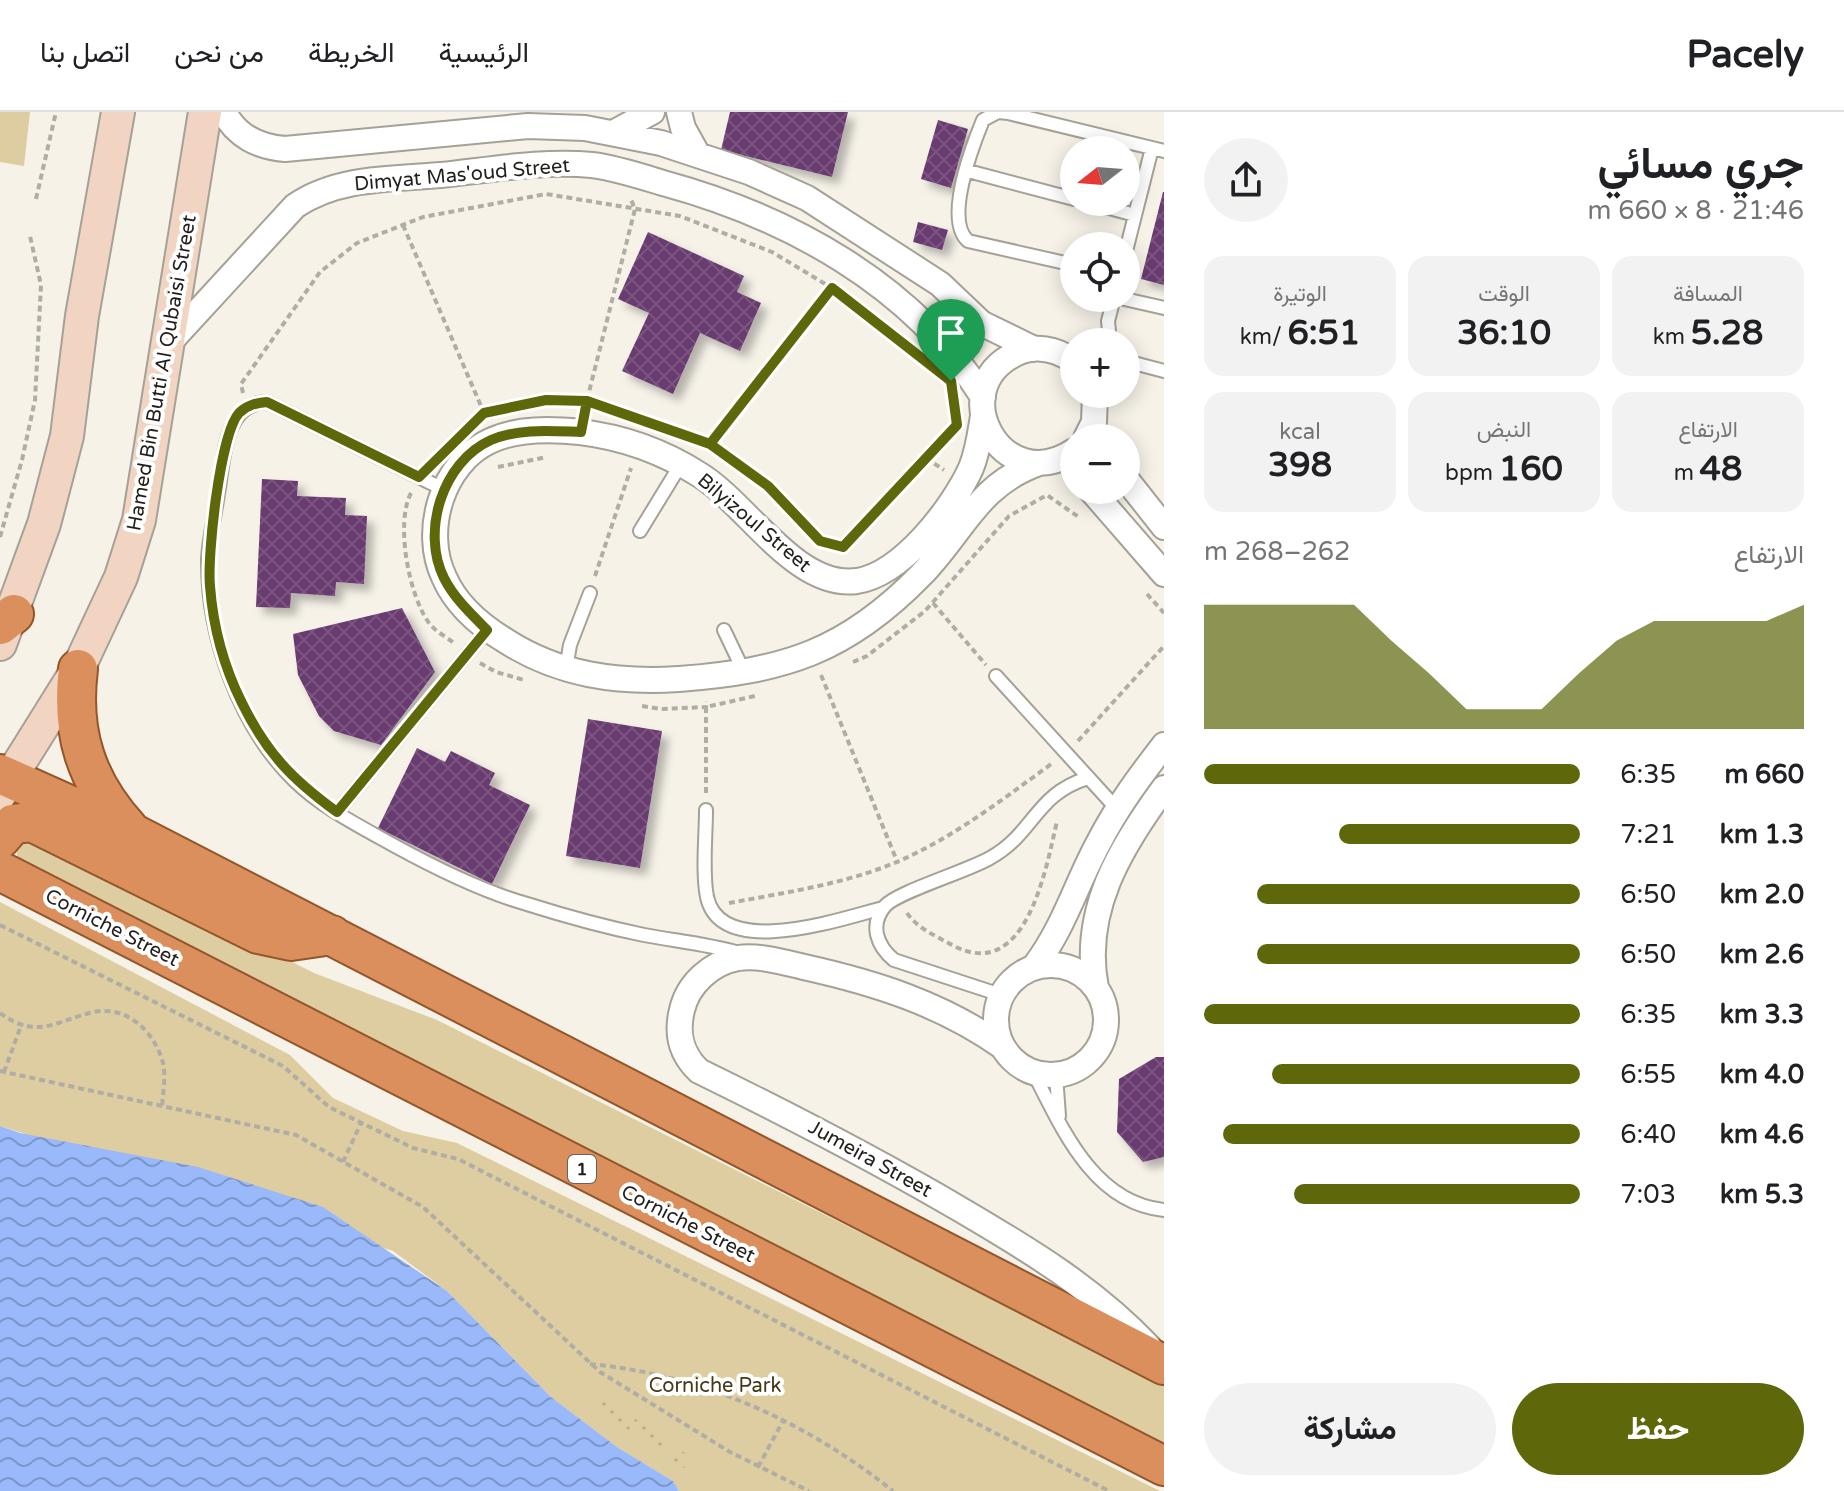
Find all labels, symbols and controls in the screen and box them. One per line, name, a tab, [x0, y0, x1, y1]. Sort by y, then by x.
text: Pacely	[1687, 32, 1804, 78]
text: اتصل بنا	[40, 36, 130, 70]
text: من نحن	[174, 36, 264, 70]
text: الخريطة	[308, 36, 395, 70]
text: الرئيسية	[439, 36, 529, 70]
north arrow	[1060, 136, 1140, 216]
map controls	[1060, 136, 1140, 504]
button: share	[1204, 138, 1288, 222]
text: جري مسائي	[1597, 138, 1804, 191]
street label: Dimyat Mas'oud Street	[353, 154, 571, 196]
text: 21:46 · 8 × 660 m	[1588, 195, 1804, 226]
street label: Hamed Bin Butti Al Qubaisi Street	[122, 213, 202, 533]
button: locate	[1060, 232, 1140, 312]
text: الوتيرة	[1273, 281, 1327, 307]
text: الوقت	[1478, 281, 1530, 307]
text: المسافة	[1673, 281, 1743, 307]
pin	[917, 299, 985, 381]
icon: arrive	[929, 311, 973, 355]
text: 6:51	[1287, 313, 1360, 354]
text: 36:10	[1457, 313, 1551, 354]
text: 5.28	[1691, 313, 1763, 354]
text: /km	[1240, 324, 1287, 350]
text: km	[1653, 324, 1691, 350]
button: +	[1060, 328, 1140, 408]
text: النبض	[1477, 417, 1531, 443]
text: الارتفاع	[1678, 417, 1738, 443]
text: kcal	[1279, 419, 1321, 445]
button: −	[1060, 424, 1140, 504]
text: 398	[1268, 445, 1332, 486]
text: 160	[1499, 449, 1563, 490]
text: 48	[1700, 449, 1742, 490]
text: bpm	[1445, 460, 1499, 486]
text: m	[1674, 460, 1700, 486]
street label: Bilyizoul Street	[692, 468, 816, 578]
text: 262–268 m	[1204, 536, 1350, 567]
text: الارتفاع	[1733, 539, 1804, 570]
text: 6:35	[1620, 759, 1676, 790]
text: 660 m	[1724, 759, 1804, 790]
text: 7:21	[1620, 819, 1676, 850]
text: 1.3 km	[1720, 819, 1804, 850]
text: 6:50	[1620, 879, 1676, 910]
text: 2.0 km	[1720, 879, 1804, 910]
street label: Corniche Street	[41, 884, 183, 972]
text: 6:50	[1620, 939, 1676, 970]
text: 2.6 km	[1720, 939, 1804, 970]
text: 6:35	[1620, 999, 1676, 1030]
text: 3.3 km	[1720, 999, 1804, 1030]
text: 6:55	[1620, 1059, 1676, 1090]
text: 4.0 km	[1720, 1059, 1804, 1090]
street label: Jumeira Street	[804, 1115, 936, 1203]
text: 6:40	[1620, 1119, 1676, 1150]
text: 4.6 km	[1720, 1119, 1804, 1150]
road number: 1	[568, 1155, 596, 1183]
text: 7:03	[1620, 1179, 1676, 1210]
text: 5.3 km	[1720, 1179, 1804, 1210]
street label: Corniche Street	[617, 1180, 759, 1268]
park label: Corniche Park	[649, 1374, 781, 1398]
button: مشاركة	[1204, 1383, 1496, 1475]
button: حفظ	[1512, 1383, 1804, 1475]

